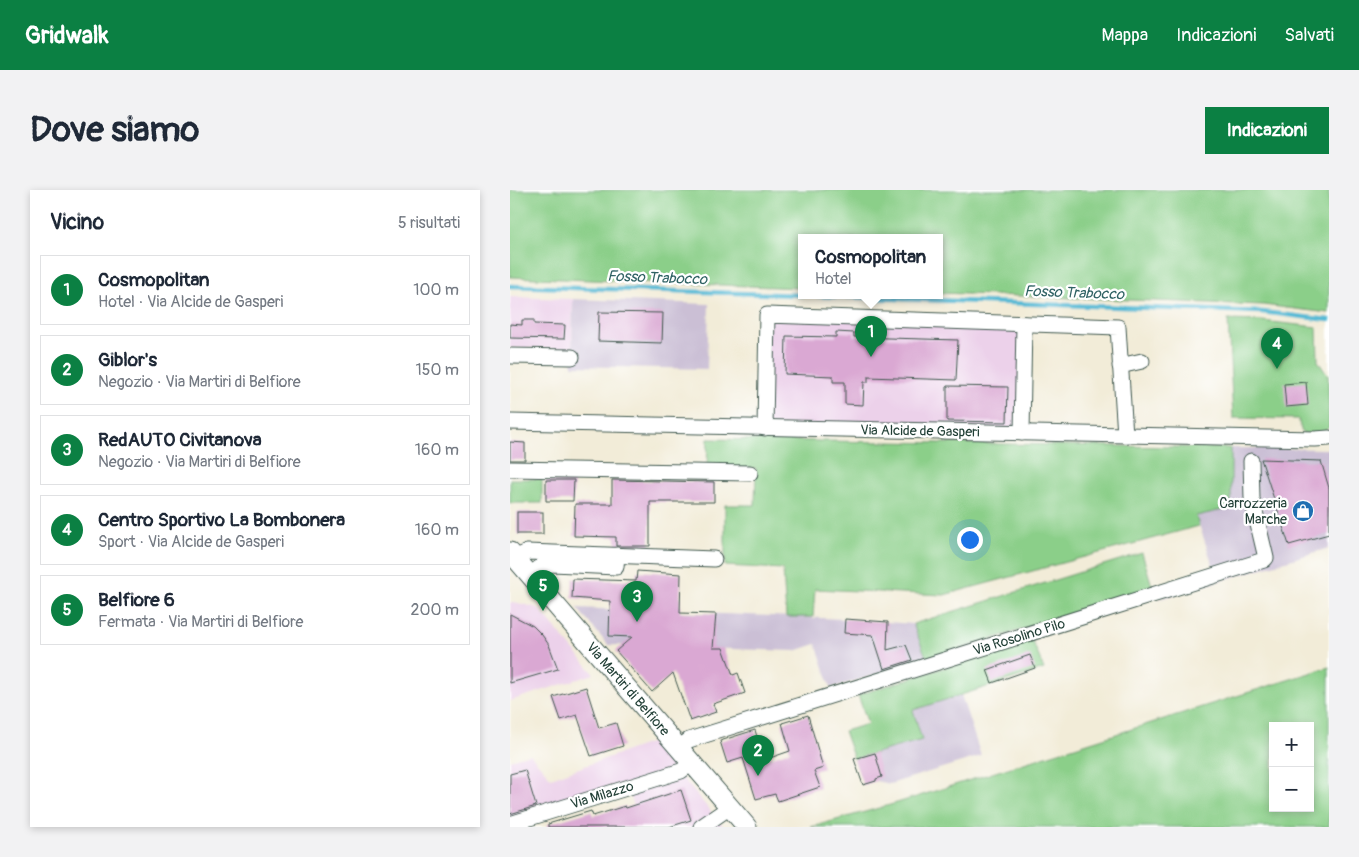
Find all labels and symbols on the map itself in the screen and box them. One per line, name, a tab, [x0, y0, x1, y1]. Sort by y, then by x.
water label: Fosso Trabocco	[607, 267, 708, 289]
water label: Fosso Trabocco	[1024, 282, 1125, 304]
pin: 1	[855, 316, 887, 357]
pin: 4	[1261, 328, 1293, 369]
street label: Via Alcide de Gasperi	[860, 421, 980, 441]
place label: Carrozzeria Marche	[1219, 495, 1287, 528]
shop icon: Carrozzeria Marche	[1291, 499, 1315, 523]
your location	[957, 527, 983, 553]
pin: 5	[527, 570, 559, 611]
pin: 3	[621, 581, 653, 622]
street label: Via Rosolino Pilo	[971, 615, 1068, 659]
street label: Via Martiri di Belfiore	[583, 639, 673, 739]
pin: 2	[742, 735, 774, 776]
street label: Via Milazzo	[568, 777, 636, 813]

